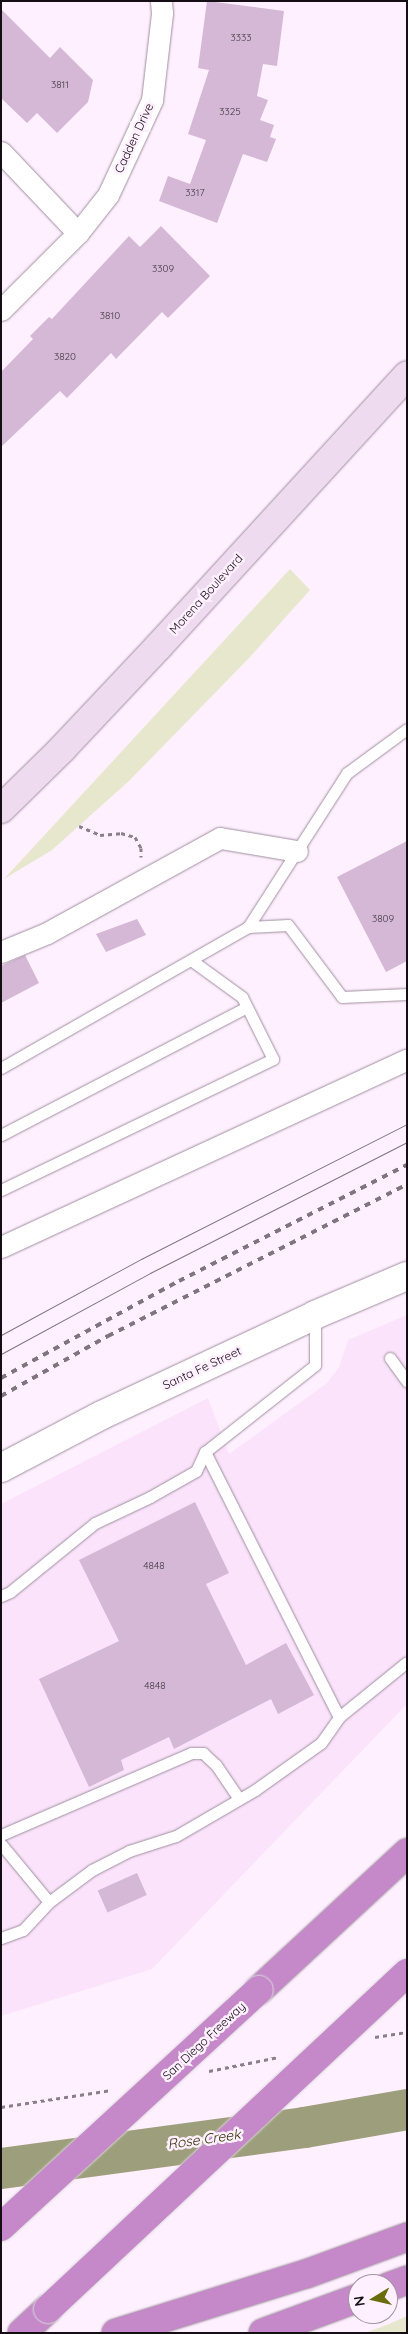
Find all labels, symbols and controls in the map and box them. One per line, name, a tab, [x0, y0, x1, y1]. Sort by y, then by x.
house number: 3333	[231, 32, 251, 44]
house number: 3811	[51, 79, 69, 91]
street label: Cadden Drive	[112, 101, 156, 175]
house number: 3325	[219, 106, 241, 118]
house number: 3317	[185, 187, 205, 199]
house number: 3309	[152, 263, 174, 275]
house number: 3810	[100, 310, 120, 322]
house number: 3820	[54, 351, 76, 363]
street label: Morena Boulevard	[166, 551, 246, 637]
house number: 3809	[372, 913, 394, 925]
street label: Santa Fe Street	[160, 1344, 244, 1392]
house number: 4848	[143, 1560, 165, 1572]
house number: 4848	[144, 1680, 166, 1692]
street label: San Diego Freeway	[160, 1999, 248, 2083]
water label: Rose Creek	[166, 2126, 242, 2152]
north arrow	[348, 2274, 398, 2324]
text: N	[349, 2295, 369, 2308]

